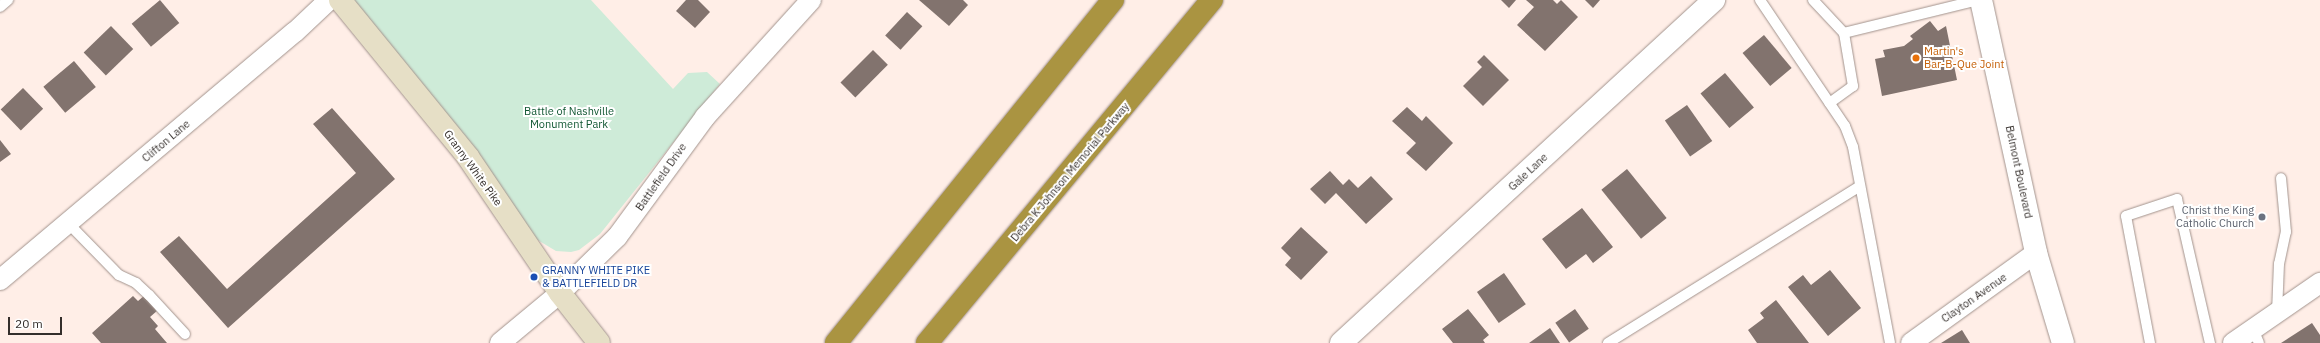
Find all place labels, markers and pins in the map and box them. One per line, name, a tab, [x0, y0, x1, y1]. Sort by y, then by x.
place label: Martin's Bar-B-Que Joint	[1924, 45, 2004, 71]
marker: Martin's Bar-B-Que Joint	[1911, 53, 1921, 63]
place label: Christ the King Catholic Church	[2176, 204, 2254, 230]
marker: Christ the King Catholic Church	[2257, 212, 2267, 222]
place label: GRANNY WHITE PIKE & BATTLEFIELD DR	[542, 264, 650, 290]
marker: GRANNY WHITE PIKE & BATTLEFIELD DR	[529, 272, 539, 282]

